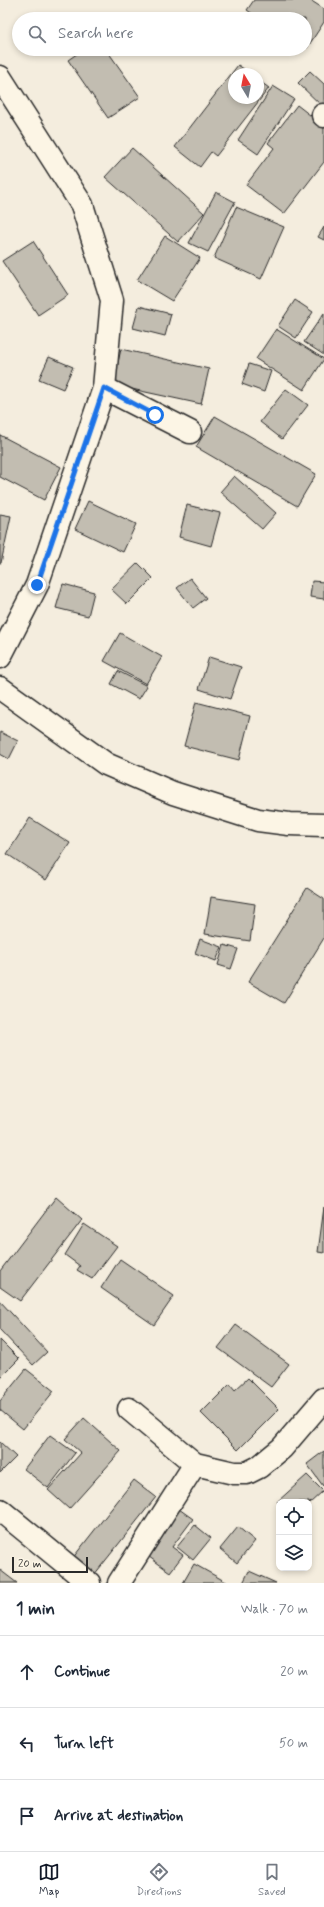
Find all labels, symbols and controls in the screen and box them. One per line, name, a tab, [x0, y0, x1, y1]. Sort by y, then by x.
search box	[12, 12, 312, 56]
icon: search	[26, 23, 48, 45]
text: Search here	[58, 24, 134, 44]
north arrow	[228, 68, 264, 104]
route start	[146, 406, 164, 424]
route end	[28, 576, 46, 594]
map controls	[276, 1499, 312, 1571]
button: locate	[276, 1499, 312, 1535]
button: layers	[276, 1535, 312, 1571]
scale bar	[12, 1555, 88, 1574]
text: 20 m	[18, 1557, 41, 1571]
text: 1 min	[16, 1598, 55, 1620]
text: Walk · 70 m	[241, 1601, 308, 1618]
icon: ahead	[16, 1661, 38, 1683]
text: Continue	[54, 1662, 110, 1682]
text: 20 m	[280, 1663, 308, 1680]
icon: left	[16, 1733, 38, 1755]
text: Turn left	[54, 1734, 114, 1754]
text: 50 m	[279, 1735, 308, 1752]
icon: arrive	[16, 1805, 38, 1827]
text: Arrive at destination	[54, 1806, 183, 1826]
tab: Map	[38, 1861, 60, 1899]
tab: Directions	[136, 1861, 182, 1899]
tab: Saved	[258, 1861, 286, 1899]

